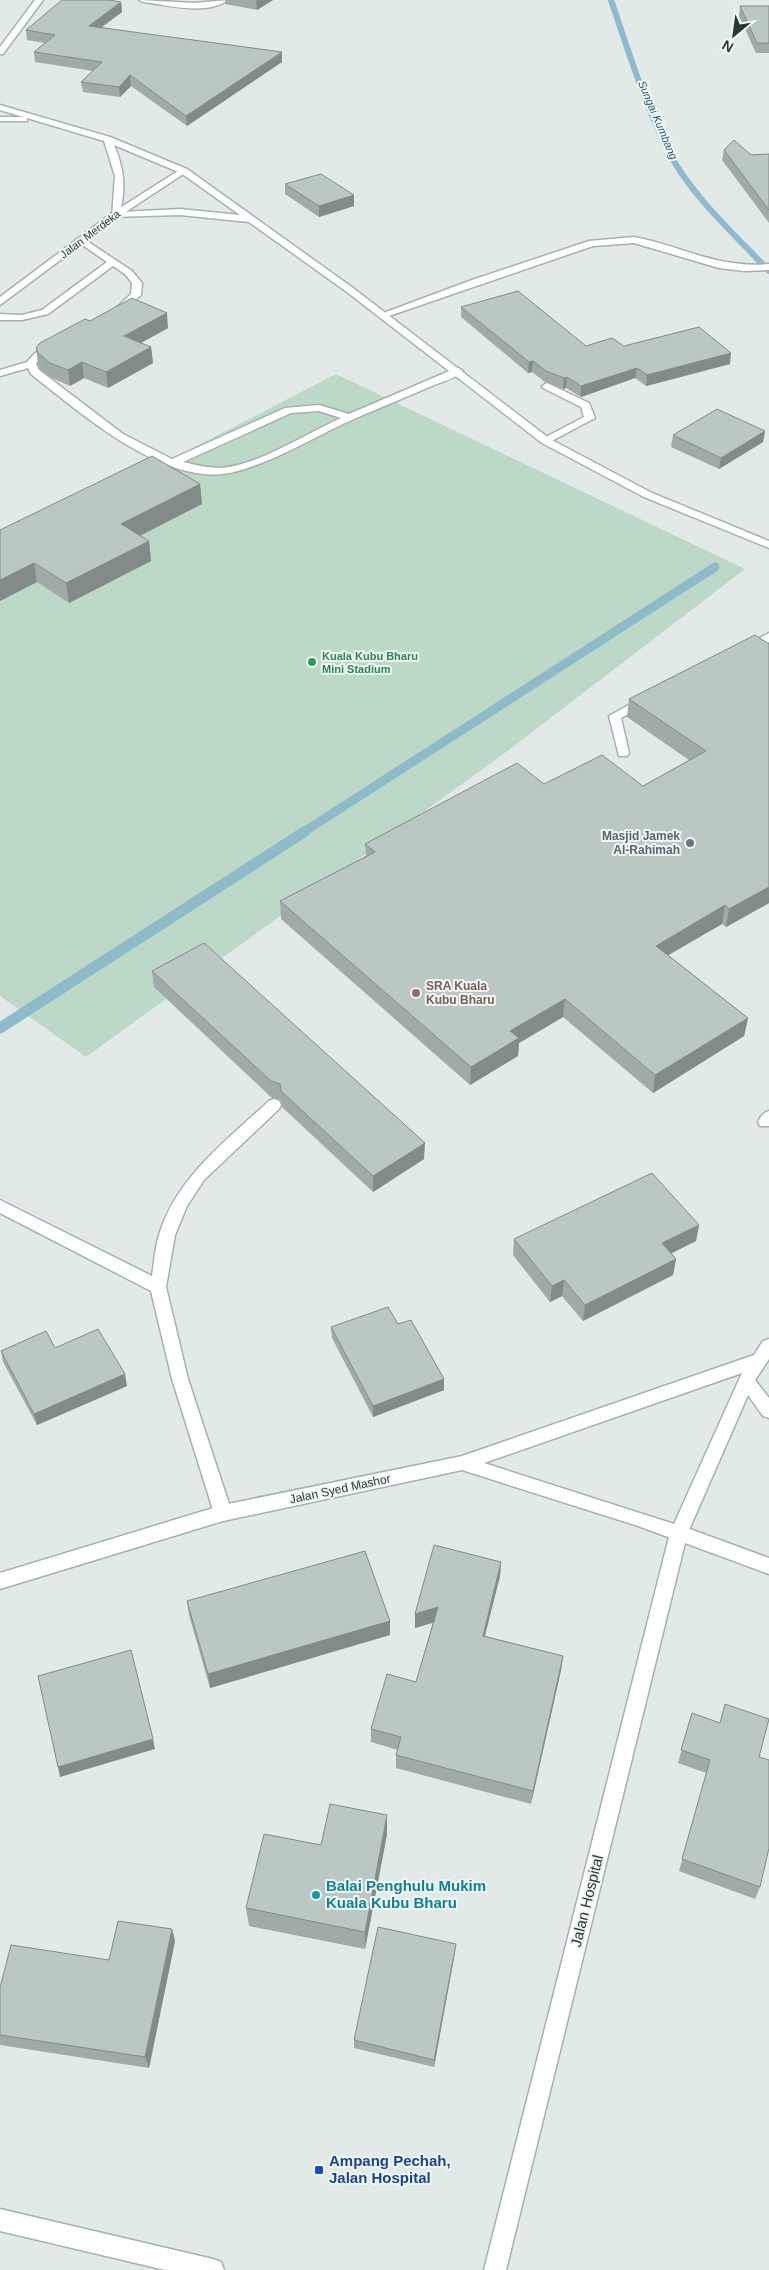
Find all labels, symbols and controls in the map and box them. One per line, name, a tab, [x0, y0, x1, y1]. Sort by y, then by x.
north arrow	[709, 10, 759, 60]
text: N	[719, 37, 736, 56]
water label: Sungai Kumbang	[636, 79, 680, 162]
street label: Jalan Merdeka	[58, 207, 123, 261]
place label: Kuala Kubu Bharu Mini Stadium	[322, 650, 418, 675]
marker: Kuala Kubu Bharu Mini Stadium	[306, 656, 318, 668]
place label: Masjid Jamek Al-Rahimah	[602, 829, 680, 857]
marker: Masjid Jamek Al-Rahimah	[684, 837, 696, 849]
place label: SRA Kuala Kubu Bharu	[426, 979, 495, 1007]
marker: SRA Kuala Kubu Bharu	[410, 987, 422, 999]
street label: Jalan Syed Mashor	[288, 1471, 392, 1507]
street label: Jalan Hospital	[567, 1853, 606, 1949]
place label: Balai Penghulu Mukim Kuala Kubu Bharu	[326, 1877, 486, 1911]
marker: Balai Penghulu Mukim Kuala Kubu Bharu	[310, 1889, 322, 1901]
place label: Ampang Pechah, Jalan Hospital	[329, 2152, 451, 2186]
marker: Ampang Pechah, Jalan Hospital	[313, 2164, 325, 2176]

